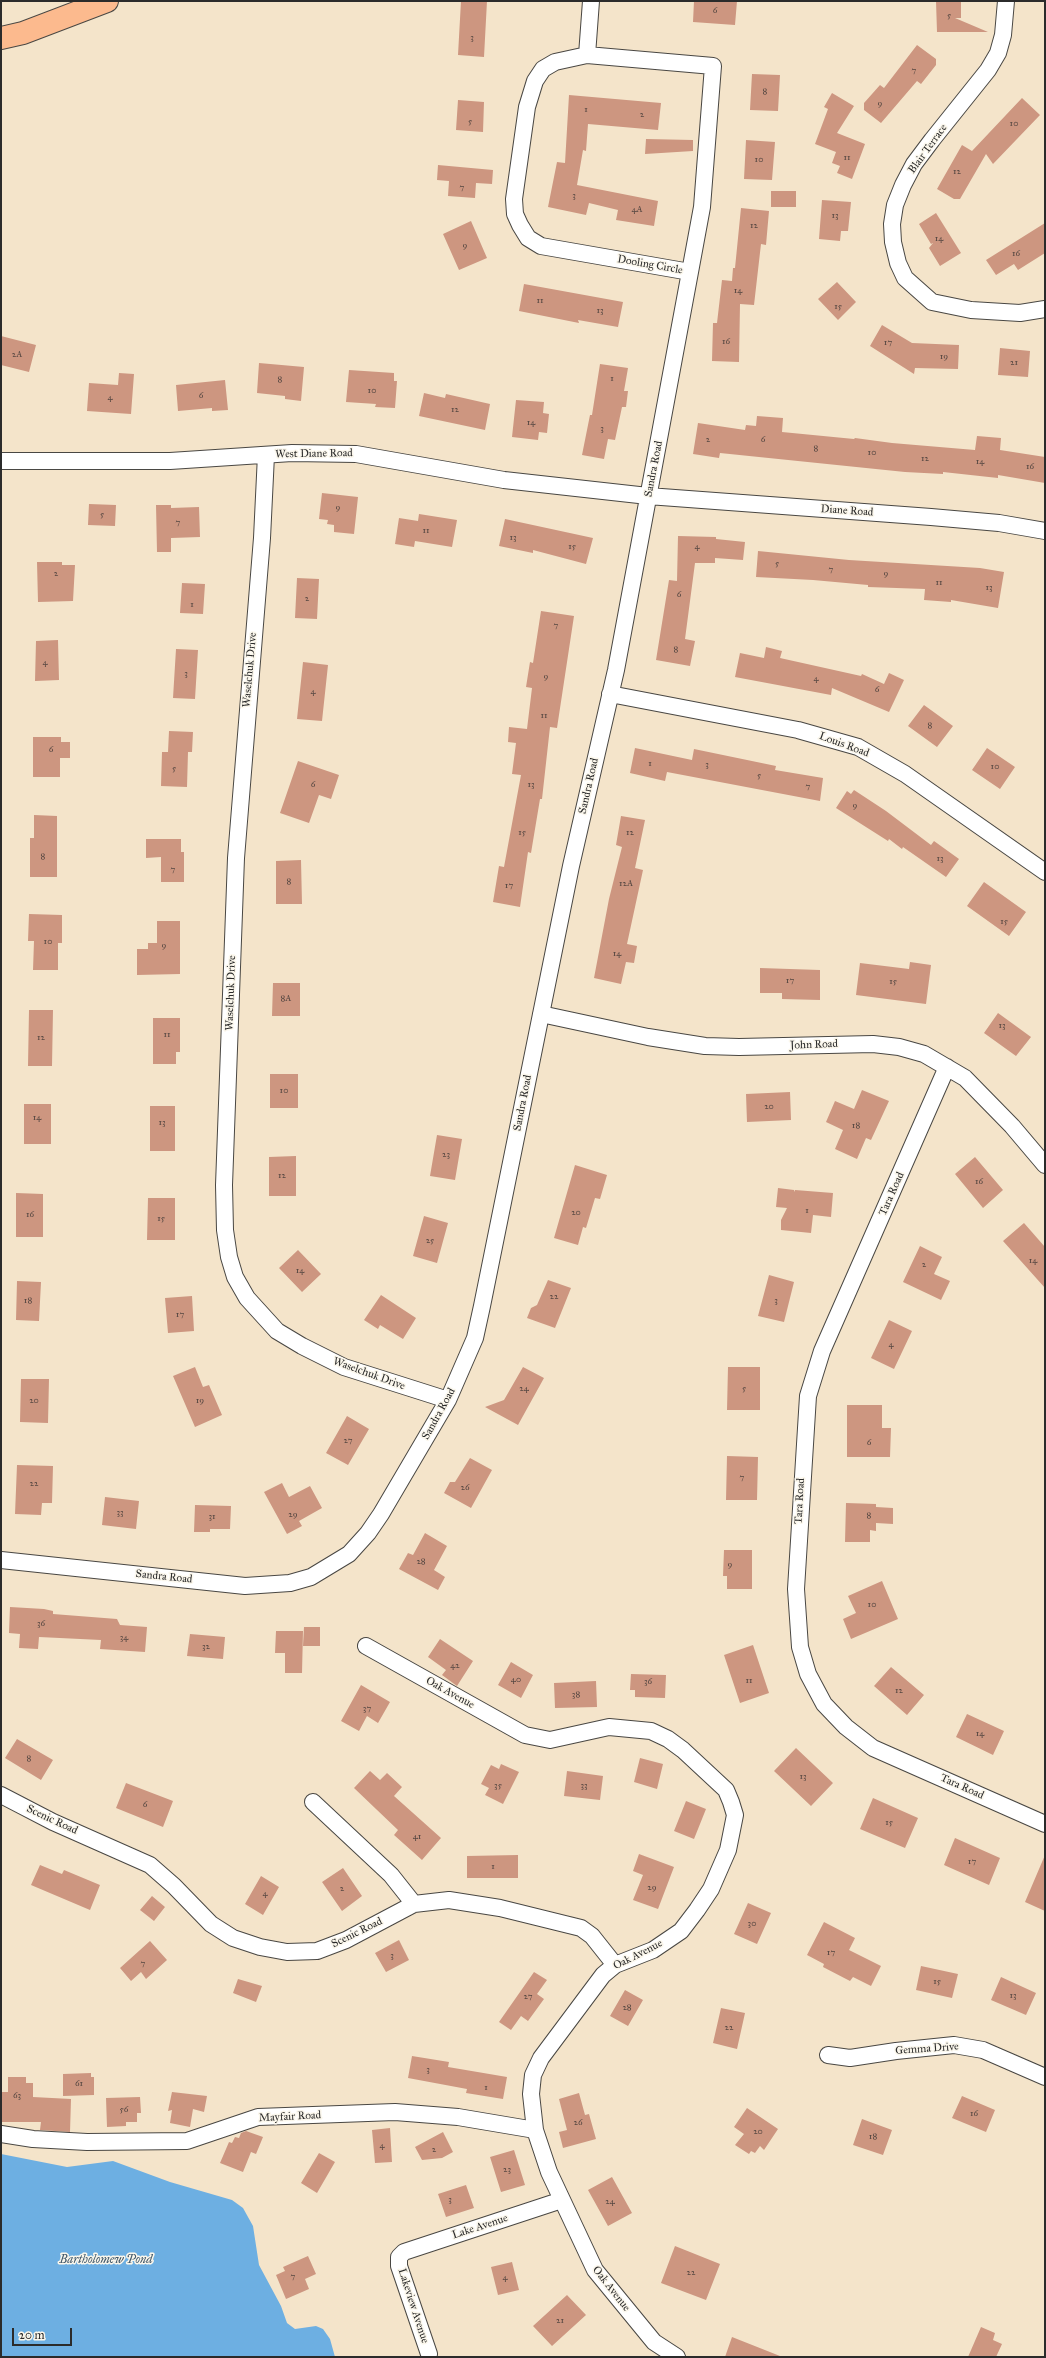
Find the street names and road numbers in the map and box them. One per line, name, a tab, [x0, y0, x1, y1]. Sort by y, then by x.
street label: Blair Terrace	[906, 122, 950, 176]
street label: Dooling Circle	[616, 253, 684, 277]
street label: Sandra Road	[642, 440, 666, 498]
street label: West Diane Road	[275, 447, 353, 461]
street label: Diane Road	[820, 503, 874, 519]
street label: Waselchuk Drive	[240, 632, 260, 708]
street label: Louis Road	[817, 730, 871, 760]
street label: Sandra Road	[576, 757, 602, 815]
street label: Waselchuk Drive	[223, 955, 239, 1031]
street label: John Road	[790, 1038, 838, 1052]
street label: Sandra Road	[511, 1074, 535, 1132]
street label: Tara Road	[877, 1170, 907, 1218]
street label: Waselchuk Drive	[331, 1355, 407, 1393]
street label: Sandra Road	[419, 1386, 459, 1442]
street label: Tara Road	[792, 1478, 808, 1524]
street label: Sandra Road	[135, 1567, 193, 1587]
street label: Oak Avenue	[423, 1674, 477, 1712]
street label: Tara Road	[938, 1772, 986, 1802]
street label: Scenic Road	[24, 1802, 80, 1838]
street label: Scenic Road	[329, 1915, 385, 1951]
street label: Oak Avenue	[611, 1937, 665, 1973]
street label: Gemma Drive	[895, 2040, 959, 2058]
street label: Mayfair Road	[259, 2109, 321, 2125]
street label: Lake Avenue	[450, 2212, 510, 2242]
street label: Oak Avenue	[589, 2264, 633, 2314]
street label: Lakeview Avenue	[395, 2267, 431, 2345]

